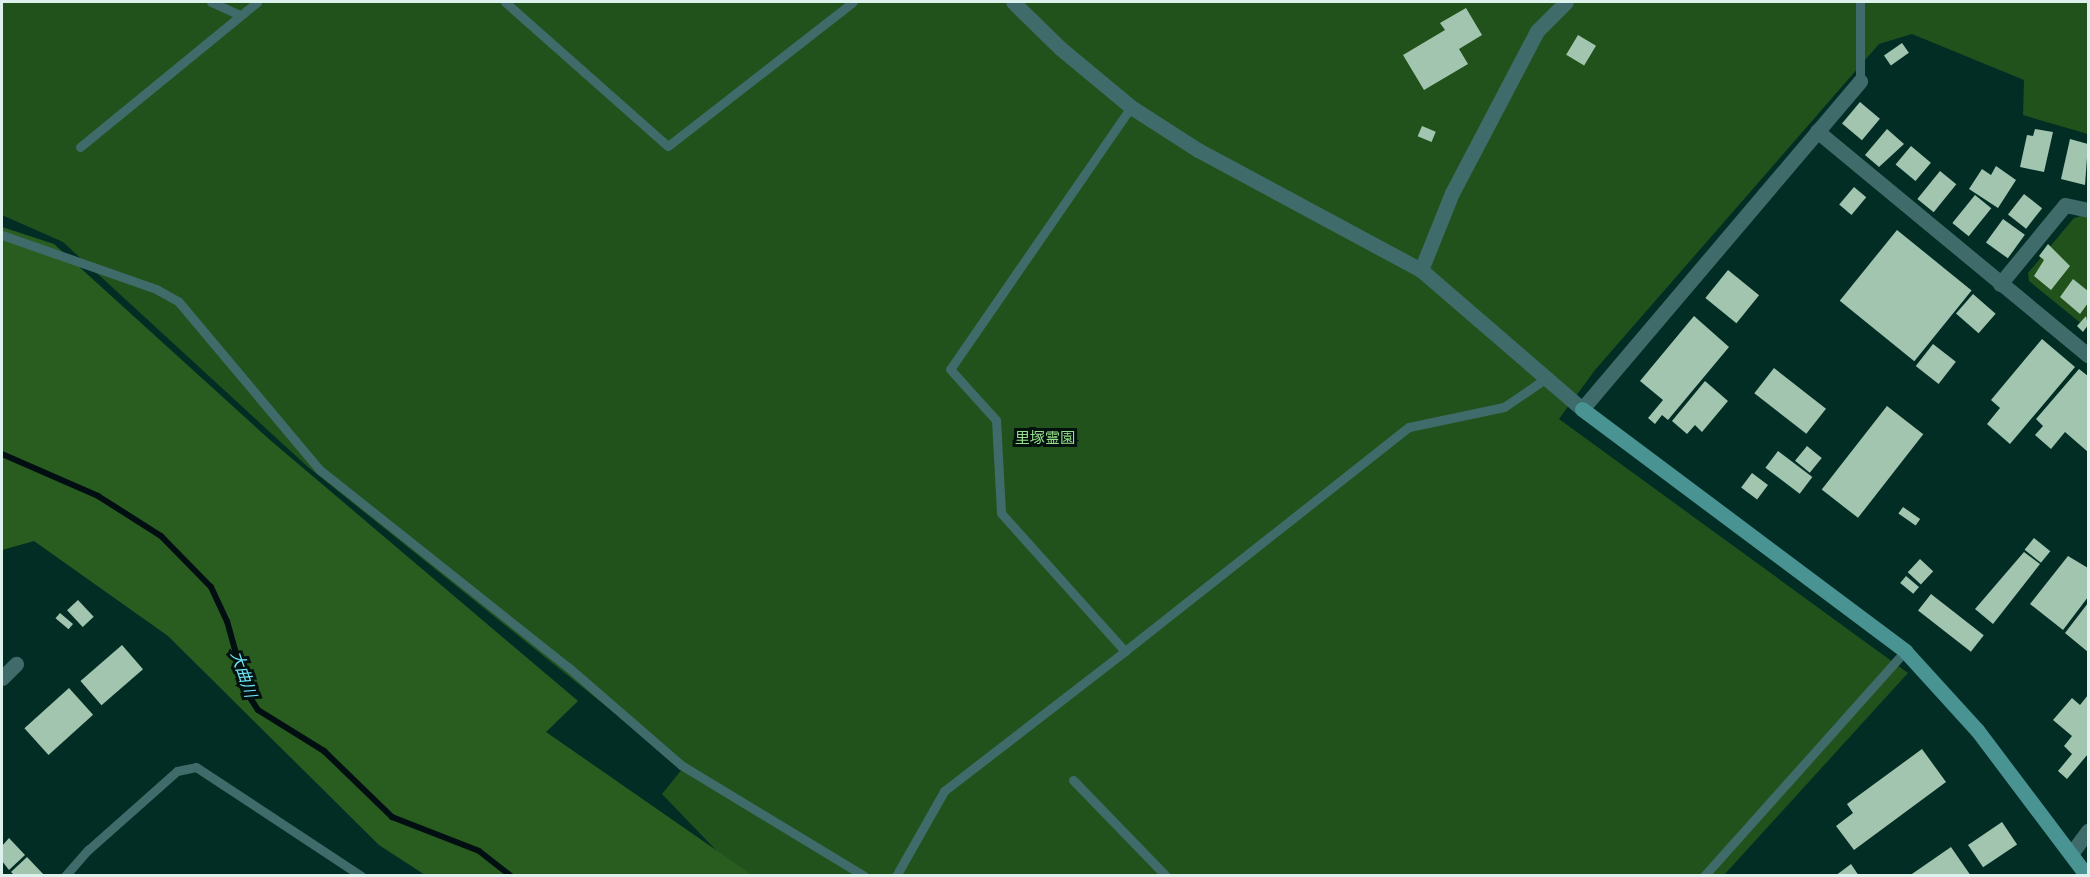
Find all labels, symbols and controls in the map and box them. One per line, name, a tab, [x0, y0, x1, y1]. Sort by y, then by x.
park label: 里塚霊園	[1015, 429, 1075, 447]
water label: 大曲川	[227, 648, 261, 700]

